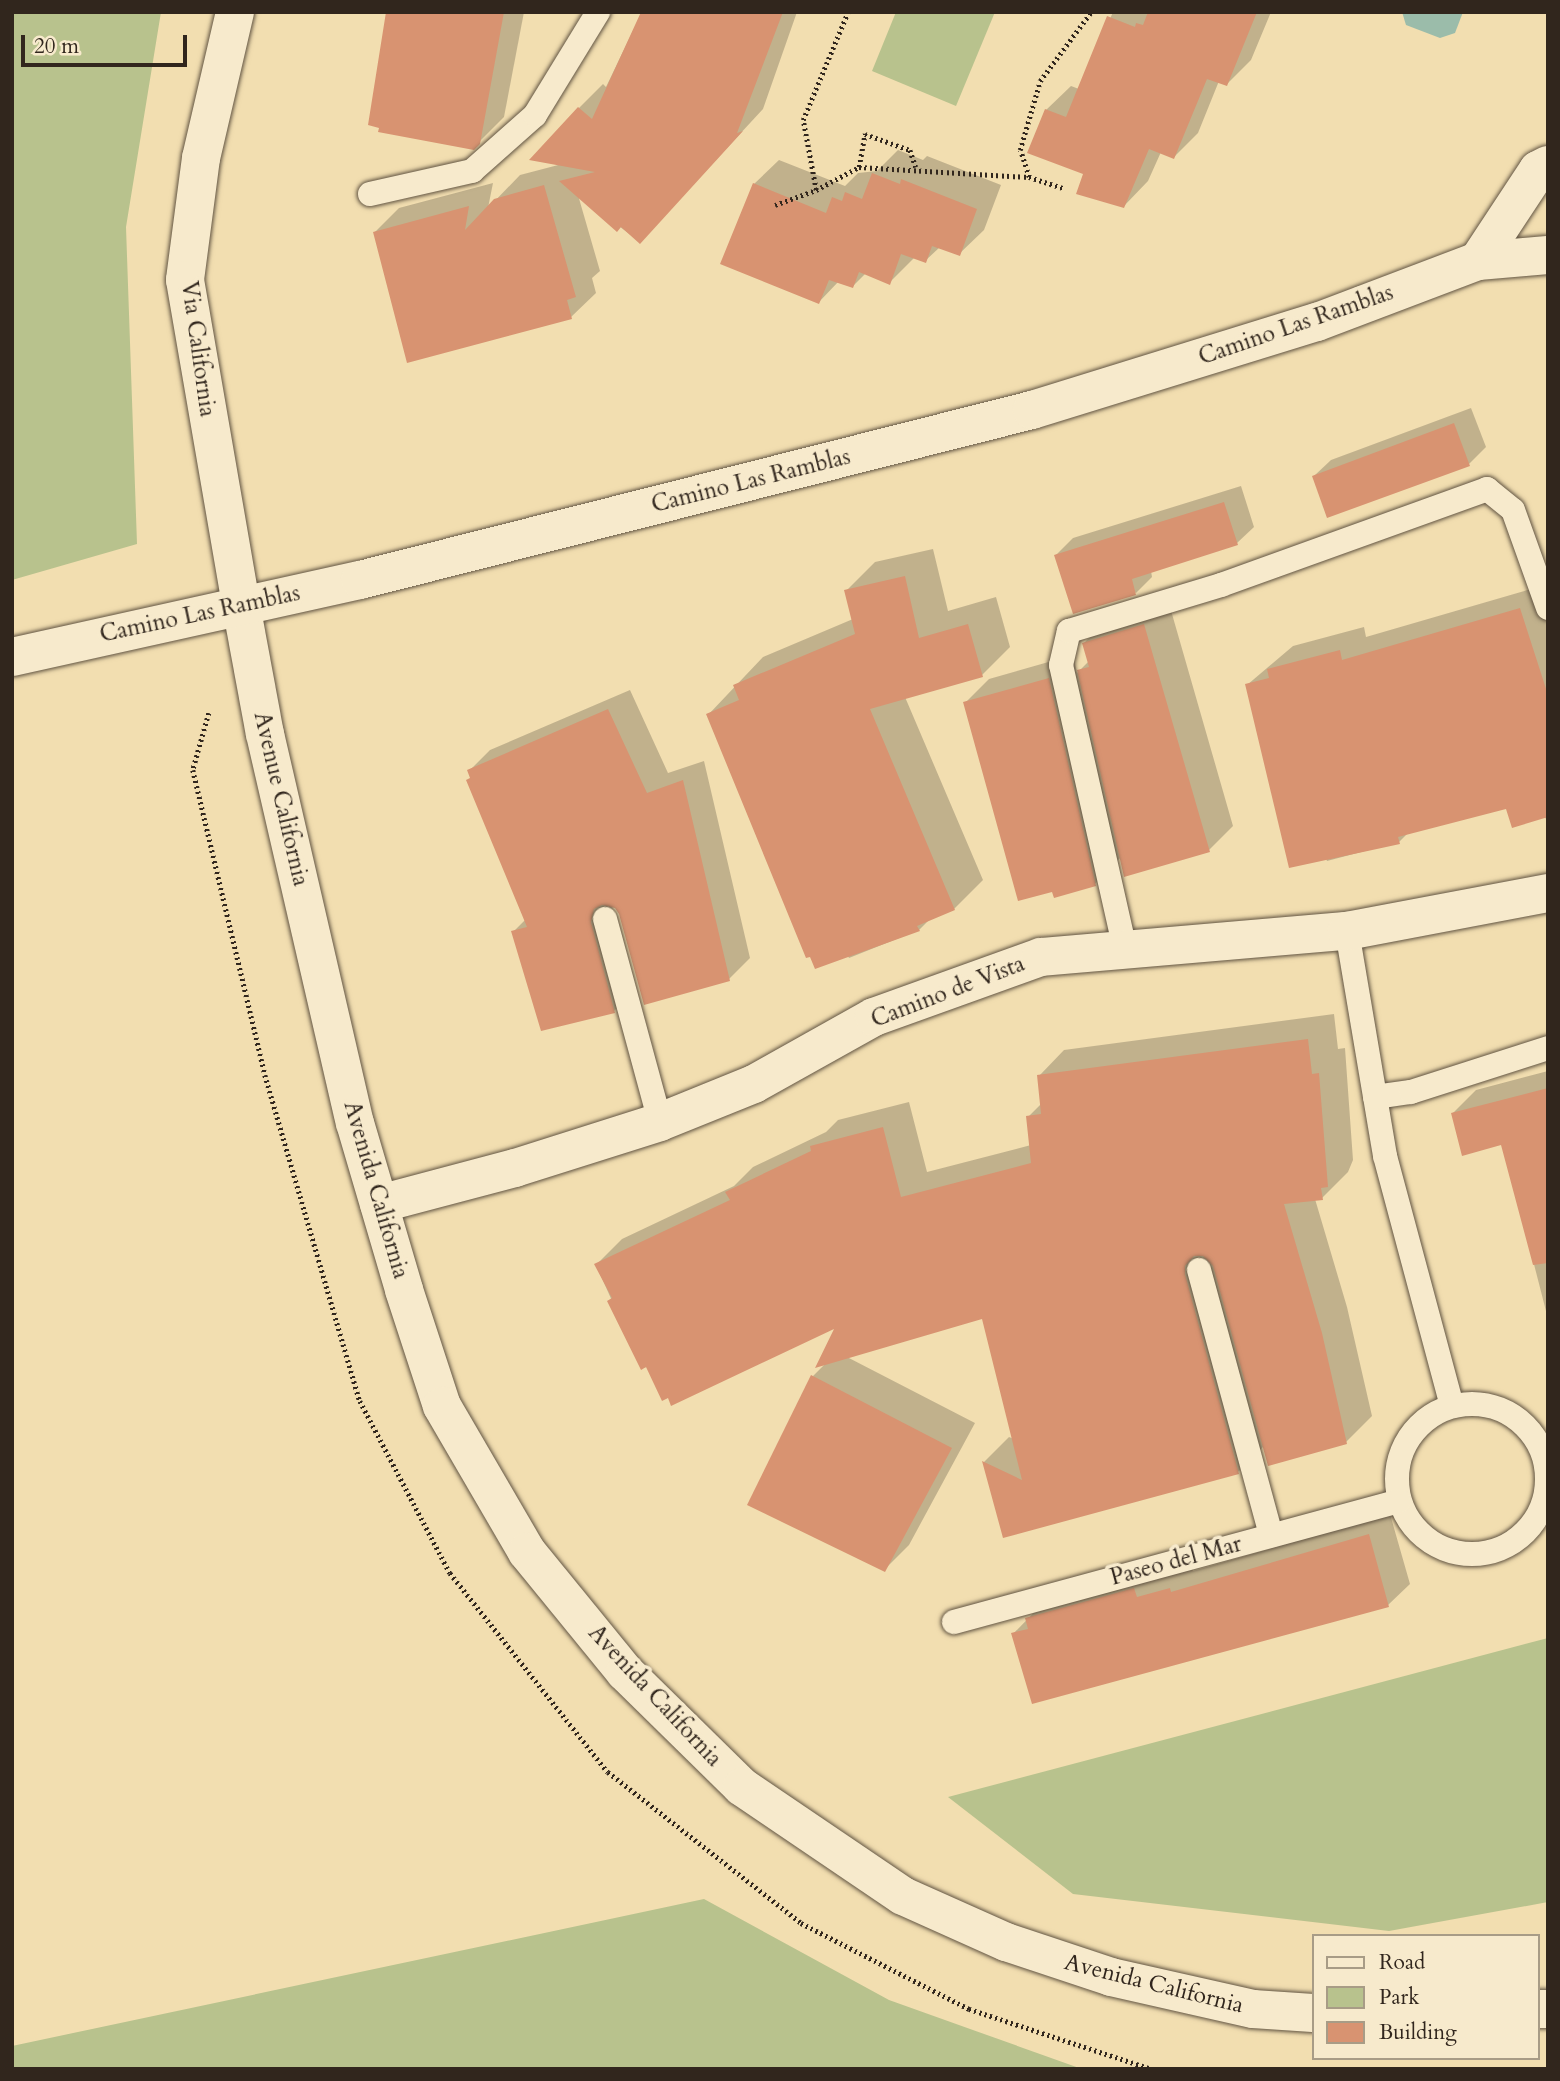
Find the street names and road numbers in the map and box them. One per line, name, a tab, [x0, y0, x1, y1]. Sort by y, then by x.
street label: Via California	[175, 279, 221, 419]
street label: Camino Las Ramblas	[1195, 279, 1397, 371]
street label: Camino Las Ramblas	[649, 443, 853, 519]
street label: Camino Las Ramblas	[97, 579, 303, 649]
street label: Avenue California	[248, 709, 314, 889]
street label: Camino de Vista	[867, 950, 1029, 1034]
street label: Avenida California	[337, 1098, 415, 1282]
street label: Paseo del Mar	[1107, 1530, 1245, 1592]
street label: Avenida California	[582, 1619, 728, 1773]
street label: Avenida California	[1062, 1948, 1246, 2020]

